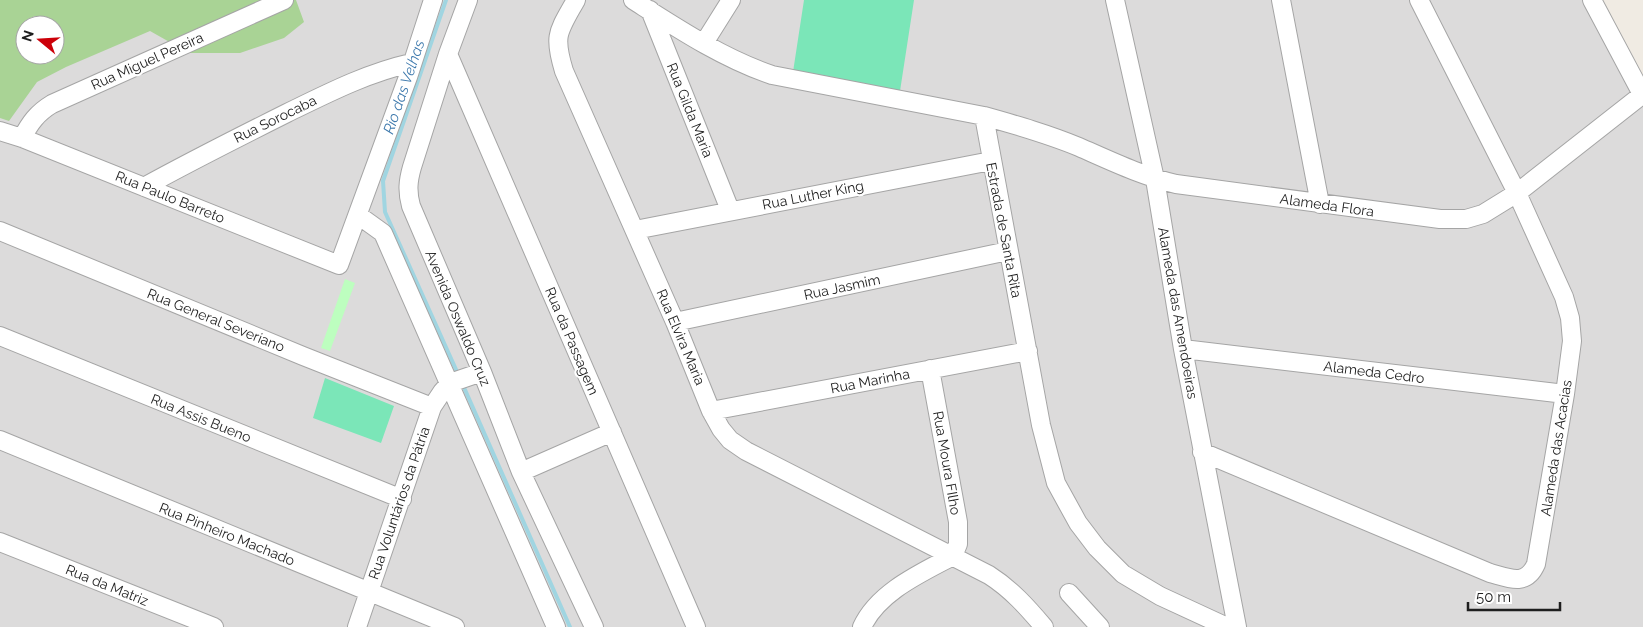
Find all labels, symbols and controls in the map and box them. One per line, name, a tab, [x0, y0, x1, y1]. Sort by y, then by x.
north arrow	[15, 15, 65, 65]
text: N	[18, 28, 37, 44]
street label: Rua Miguel Pereira	[88, 29, 206, 93]
water label: Rio das Velhas	[380, 38, 428, 136]
street label: Rua Gilda Maria	[664, 60, 716, 160]
street label: Rua Sorocaba	[231, 92, 319, 146]
street label: Estrada de Santa Rita	[983, 161, 1025, 299]
street label: Rua Paulo Barreto	[113, 168, 227, 226]
street label: Rua Luther King	[761, 177, 865, 213]
street label: Alameda Flora	[1279, 190, 1375, 220]
street label: Alameda das Amendoeiras	[1155, 226, 1201, 401]
street label: Avenida Oswaldo Cruz	[422, 248, 494, 388]
street label: Rua Jasmim	[802, 271, 882, 303]
street label: Rua General Severiano	[145, 285, 287, 355]
street label: Rua da Passagem	[542, 285, 602, 397]
street label: Rua Elvira Maria	[654, 287, 708, 387]
street label: Alameda Cedro	[1323, 358, 1425, 386]
street label: Rua Marinha	[829, 365, 911, 397]
street label: Alameda das Acacias	[1537, 378, 1575, 517]
street label: Rua Assis Bueno	[149, 391, 253, 445]
street label: Rua Moura FIlho	[930, 410, 964, 516]
street label: Rua Voluntários da Pátria	[365, 424, 433, 582]
street label: Rua Pinheiro Machado	[157, 499, 297, 569]
street label: Rua da Matriz	[63, 561, 151, 609]
scale bar	[1468, 580, 1560, 612]
text: 50 m	[1476, 588, 1511, 606]

